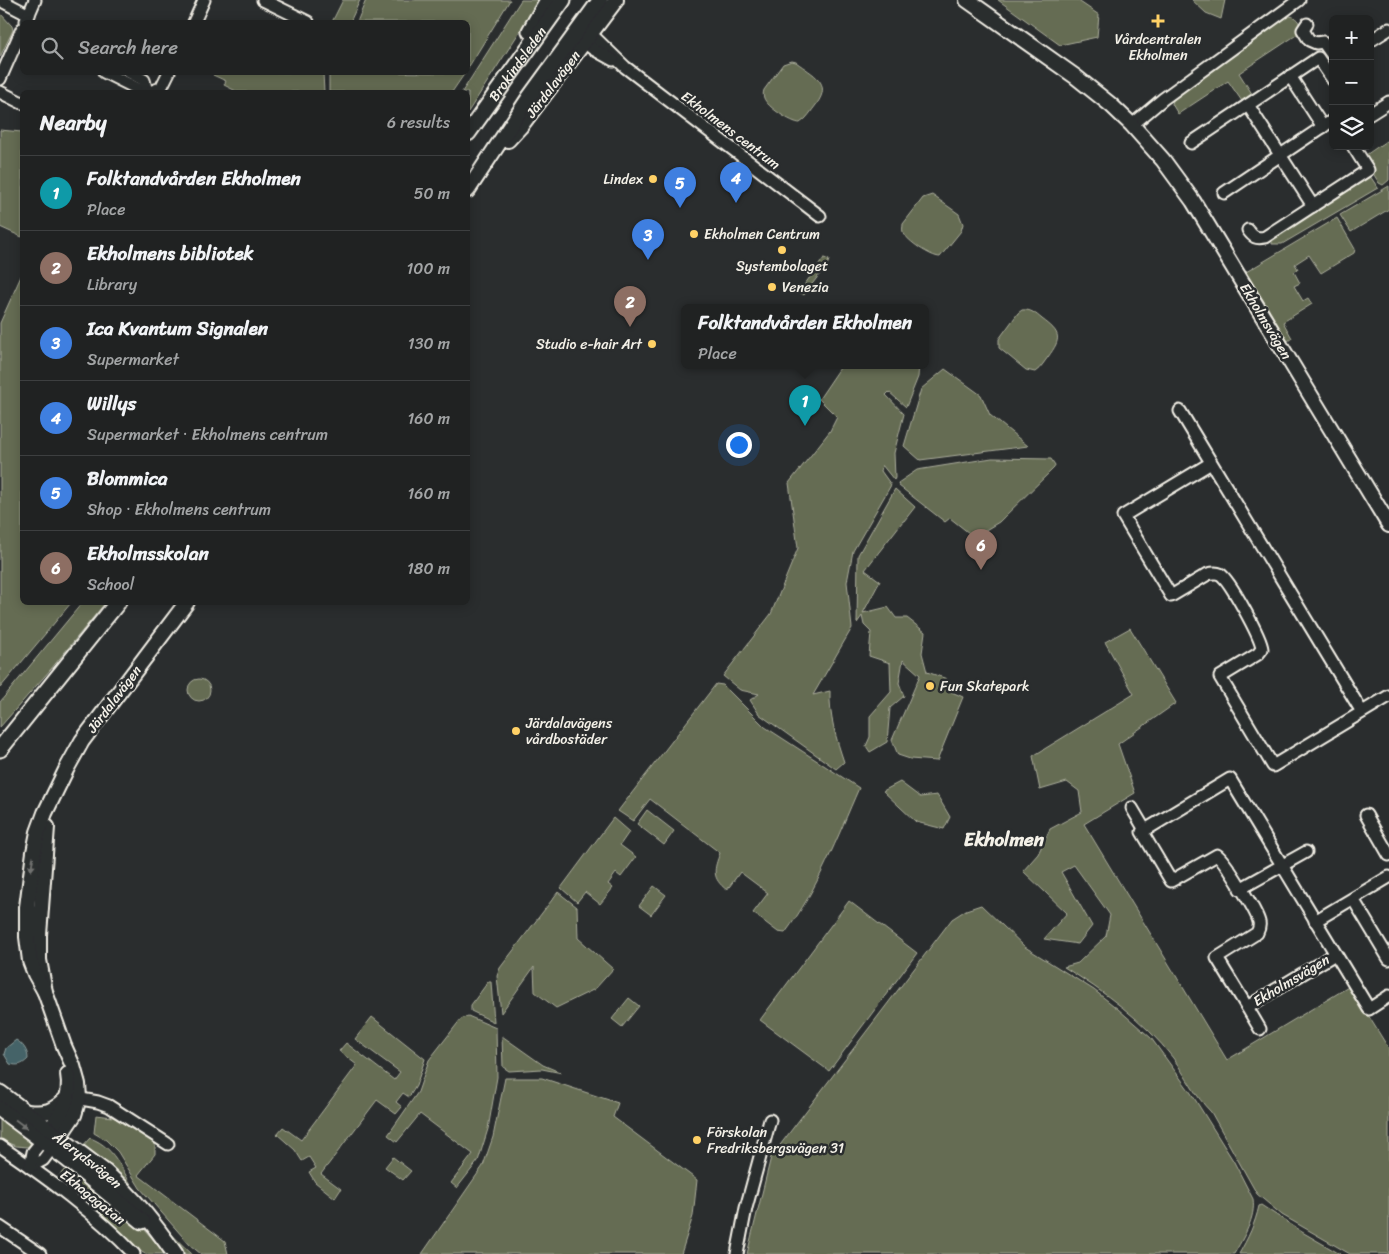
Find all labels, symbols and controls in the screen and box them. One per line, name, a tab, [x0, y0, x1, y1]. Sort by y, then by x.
marker: Vårdcentralen Ekholmen	[1151, 14, 1165, 28]
map controls	[1329, 15, 1374, 150]
button: +	[1329, 15, 1374, 60]
search box	[20, 20, 470, 75]
street label: Brokindsleden	[482, 21, 554, 107]
place label: Vårdcentralen Ekholmen	[1115, 27, 1202, 68]
text: Search here	[78, 31, 178, 64]
icon: search	[38, 34, 66, 62]
street label: Järdalavägen	[519, 45, 588, 124]
button: −	[1329, 60, 1374, 105]
street label: Ekholmens centrum	[675, 84, 786, 176]
text: Nearby	[40, 104, 106, 142]
button: layers	[1329, 105, 1374, 150]
text: 6 results	[387, 108, 450, 137]
text: Folktandvården Ekholmen	[87, 162, 301, 195]
pin: 4	[720, 162, 752, 203]
place label: Lindex	[603, 167, 644, 192]
pin: 5	[664, 167, 696, 208]
marker: Lindex	[647, 173, 659, 185]
text: 1	[53, 179, 59, 208]
text: 50 m	[414, 179, 450, 208]
text: Place	[87, 195, 126, 224]
pin: 3	[632, 219, 664, 260]
place label: Ekholmen Centrum	[704, 222, 820, 247]
marker: Ekholmen Centrum	[688, 228, 700, 240]
text: Ekholmens bibliotek	[87, 237, 254, 270]
marker: Systembolaget	[776, 244, 788, 256]
text: 2	[51, 254, 61, 283]
text: 100 m	[406, 254, 450, 283]
place label: Systembolaget	[736, 254, 828, 279]
text: Library	[87, 270, 137, 299]
place label: Venezia	[782, 275, 829, 300]
street label: Ekholmsvägen	[1233, 278, 1299, 365]
marker: Venezia	[766, 281, 778, 293]
pin: 2	[614, 286, 646, 327]
popup	[681, 304, 929, 369]
text: Folktandvården Ekholmen	[698, 306, 912, 339]
text: Ica Kvantum Signalen	[87, 312, 268, 345]
text: 3	[52, 329, 60, 358]
text: 130 m	[408, 329, 450, 358]
place label: Studio e-hair Art	[536, 332, 643, 357]
marker: Studio e-hair Art	[646, 338, 658, 350]
text: Place	[698, 339, 737, 368]
text: Supermarket	[87, 345, 179, 374]
pin: 1	[789, 385, 821, 426]
text: Willys	[87, 387, 136, 420]
text: 4	[51, 404, 61, 433]
text: 160 m	[407, 404, 450, 433]
text: Supermarket · Ekholmens centrum	[87, 420, 328, 449]
your location	[726, 432, 752, 458]
text: Blommica	[87, 462, 168, 495]
text: 5	[51, 479, 61, 508]
text: 160 m	[407, 479, 450, 508]
text: Shop · Ekholmens centrum	[87, 495, 271, 524]
pin: 6	[965, 529, 997, 570]
text: Ekholmsskolan	[87, 537, 209, 570]
text: 6	[51, 554, 61, 583]
text: 180 m	[407, 554, 450, 583]
text: School	[87, 570, 134, 599]
street label: Järdalavägen	[80, 660, 149, 739]
place label: Fun Skatepark	[940, 674, 1030, 699]
marker: Fun Skatepark	[924, 680, 936, 692]
place label: Järdalavägens vårdbostäder	[525, 711, 613, 752]
marker: Järdalavägens vårdbostäder	[510, 725, 522, 737]
district label: Ekholmen	[964, 823, 1045, 856]
one-way arrow	[27, 857, 35, 873]
street label: Ekholmsvägen	[1248, 947, 1335, 1013]
one-way arrow	[14, 1119, 27, 1130]
place label: Förskolan Fredriksbergsvägen 31	[707, 1120, 844, 1161]
street label: Ålerydsvägen	[46, 1124, 128, 1195]
marker: Förskolan Fredriksbergsvägen 31	[691, 1134, 703, 1146]
street label: Ekhagagatan	[54, 1163, 131, 1232]

